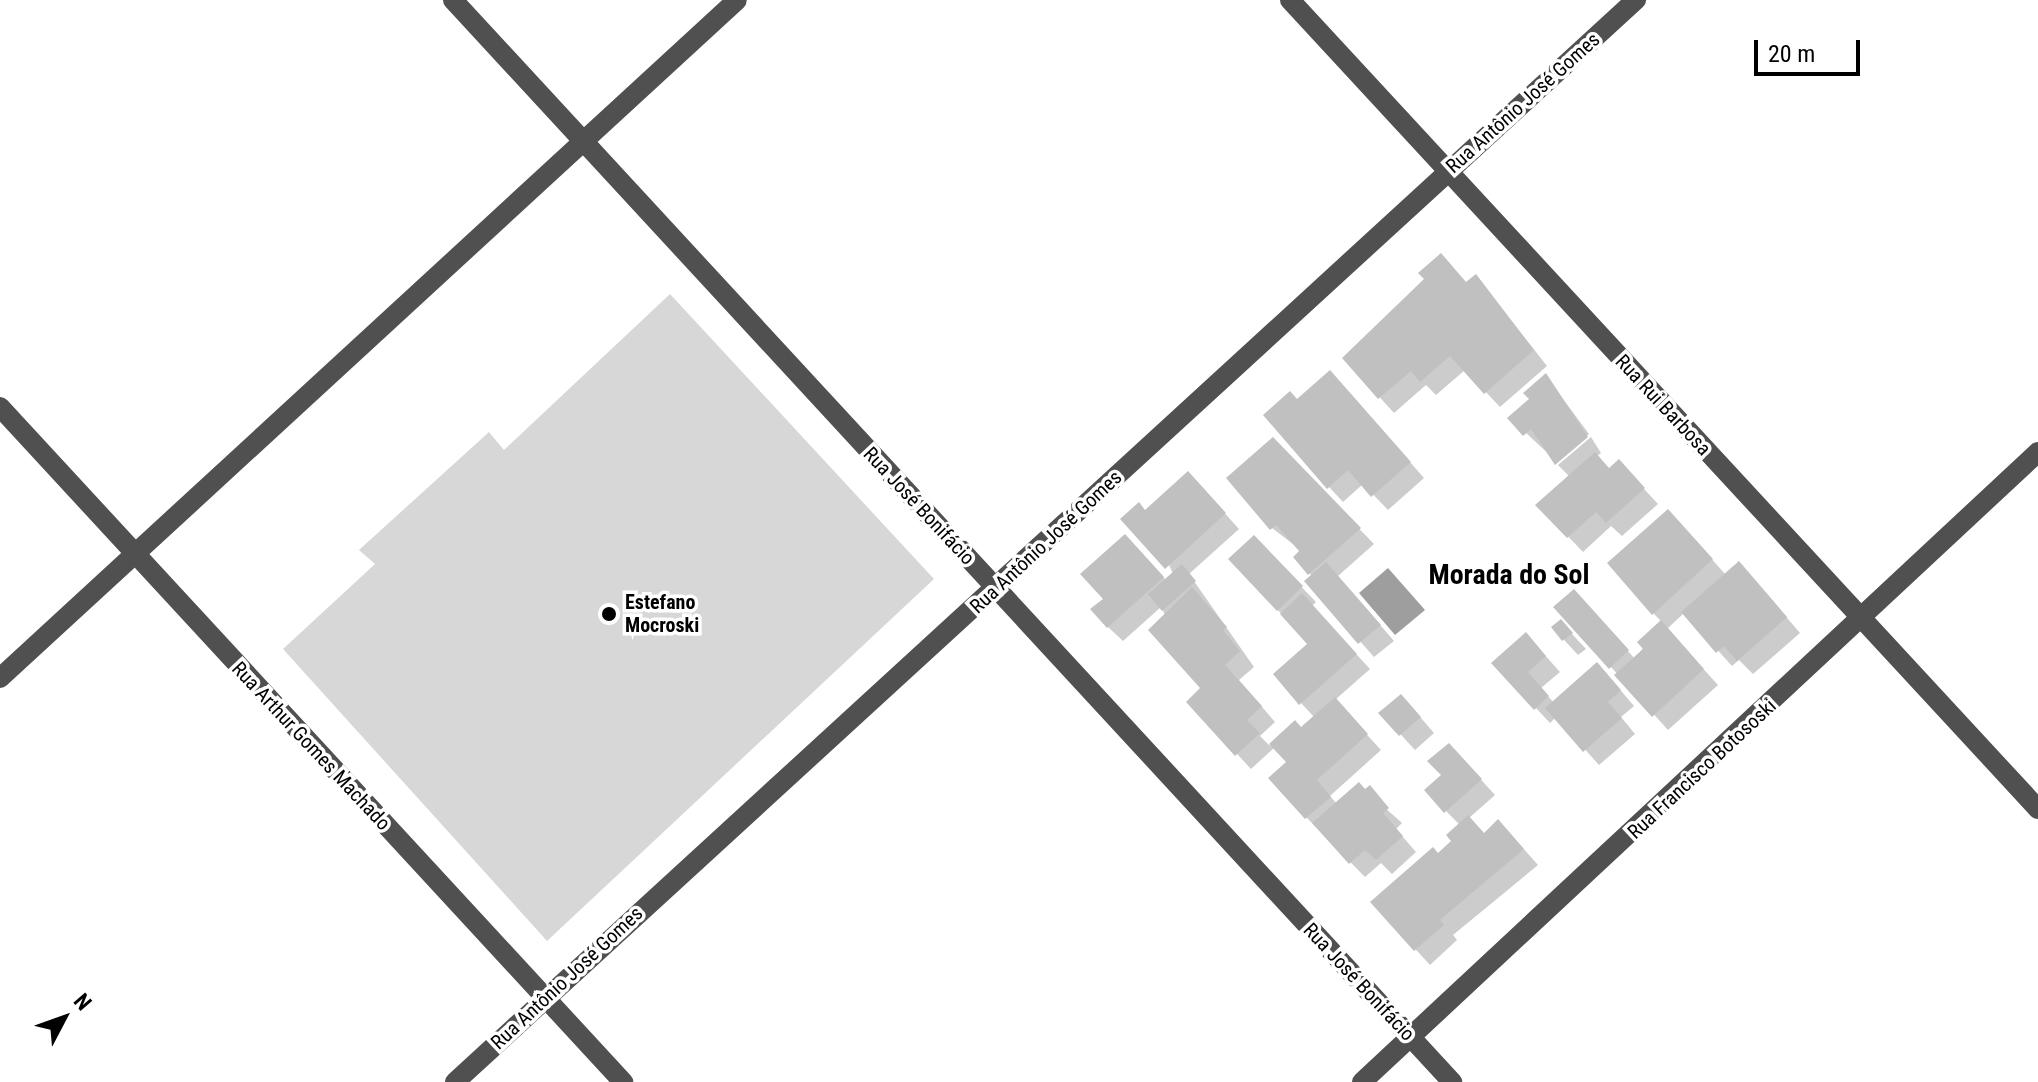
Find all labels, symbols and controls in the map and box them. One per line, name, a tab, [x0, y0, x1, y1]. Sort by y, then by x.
scale bar	[1758, 24, 1864, 74]
street label: Rua Antônio José Gomes	[1441, 28, 1605, 178]
text: 20 m	[1768, 40, 1815, 68]
street label: Rua Rui Barbosa	[1610, 350, 1716, 460]
street label: Rua José Bonifácio	[858, 442, 980, 570]
street label: Rua Antônio José Gomes	[965, 466, 1127, 618]
district label: Morada do Sol	[1428, 558, 1590, 592]
place label: Estefano Mocroski	[625, 590, 699, 637]
marker: Estefano Mocroski	[600, 605, 618, 623]
street label: Rua Arthur Gomes Machado	[227, 657, 395, 835]
street label: Rua Francisco Botososki	[1623, 694, 1781, 844]
street label: Rua Antônio José Gomes	[486, 902, 648, 1054]
street label: Rua José Bonifácio	[1298, 918, 1420, 1046]
north arrow	[24, 978, 104, 1058]
text: N	[69, 989, 96, 1015]

